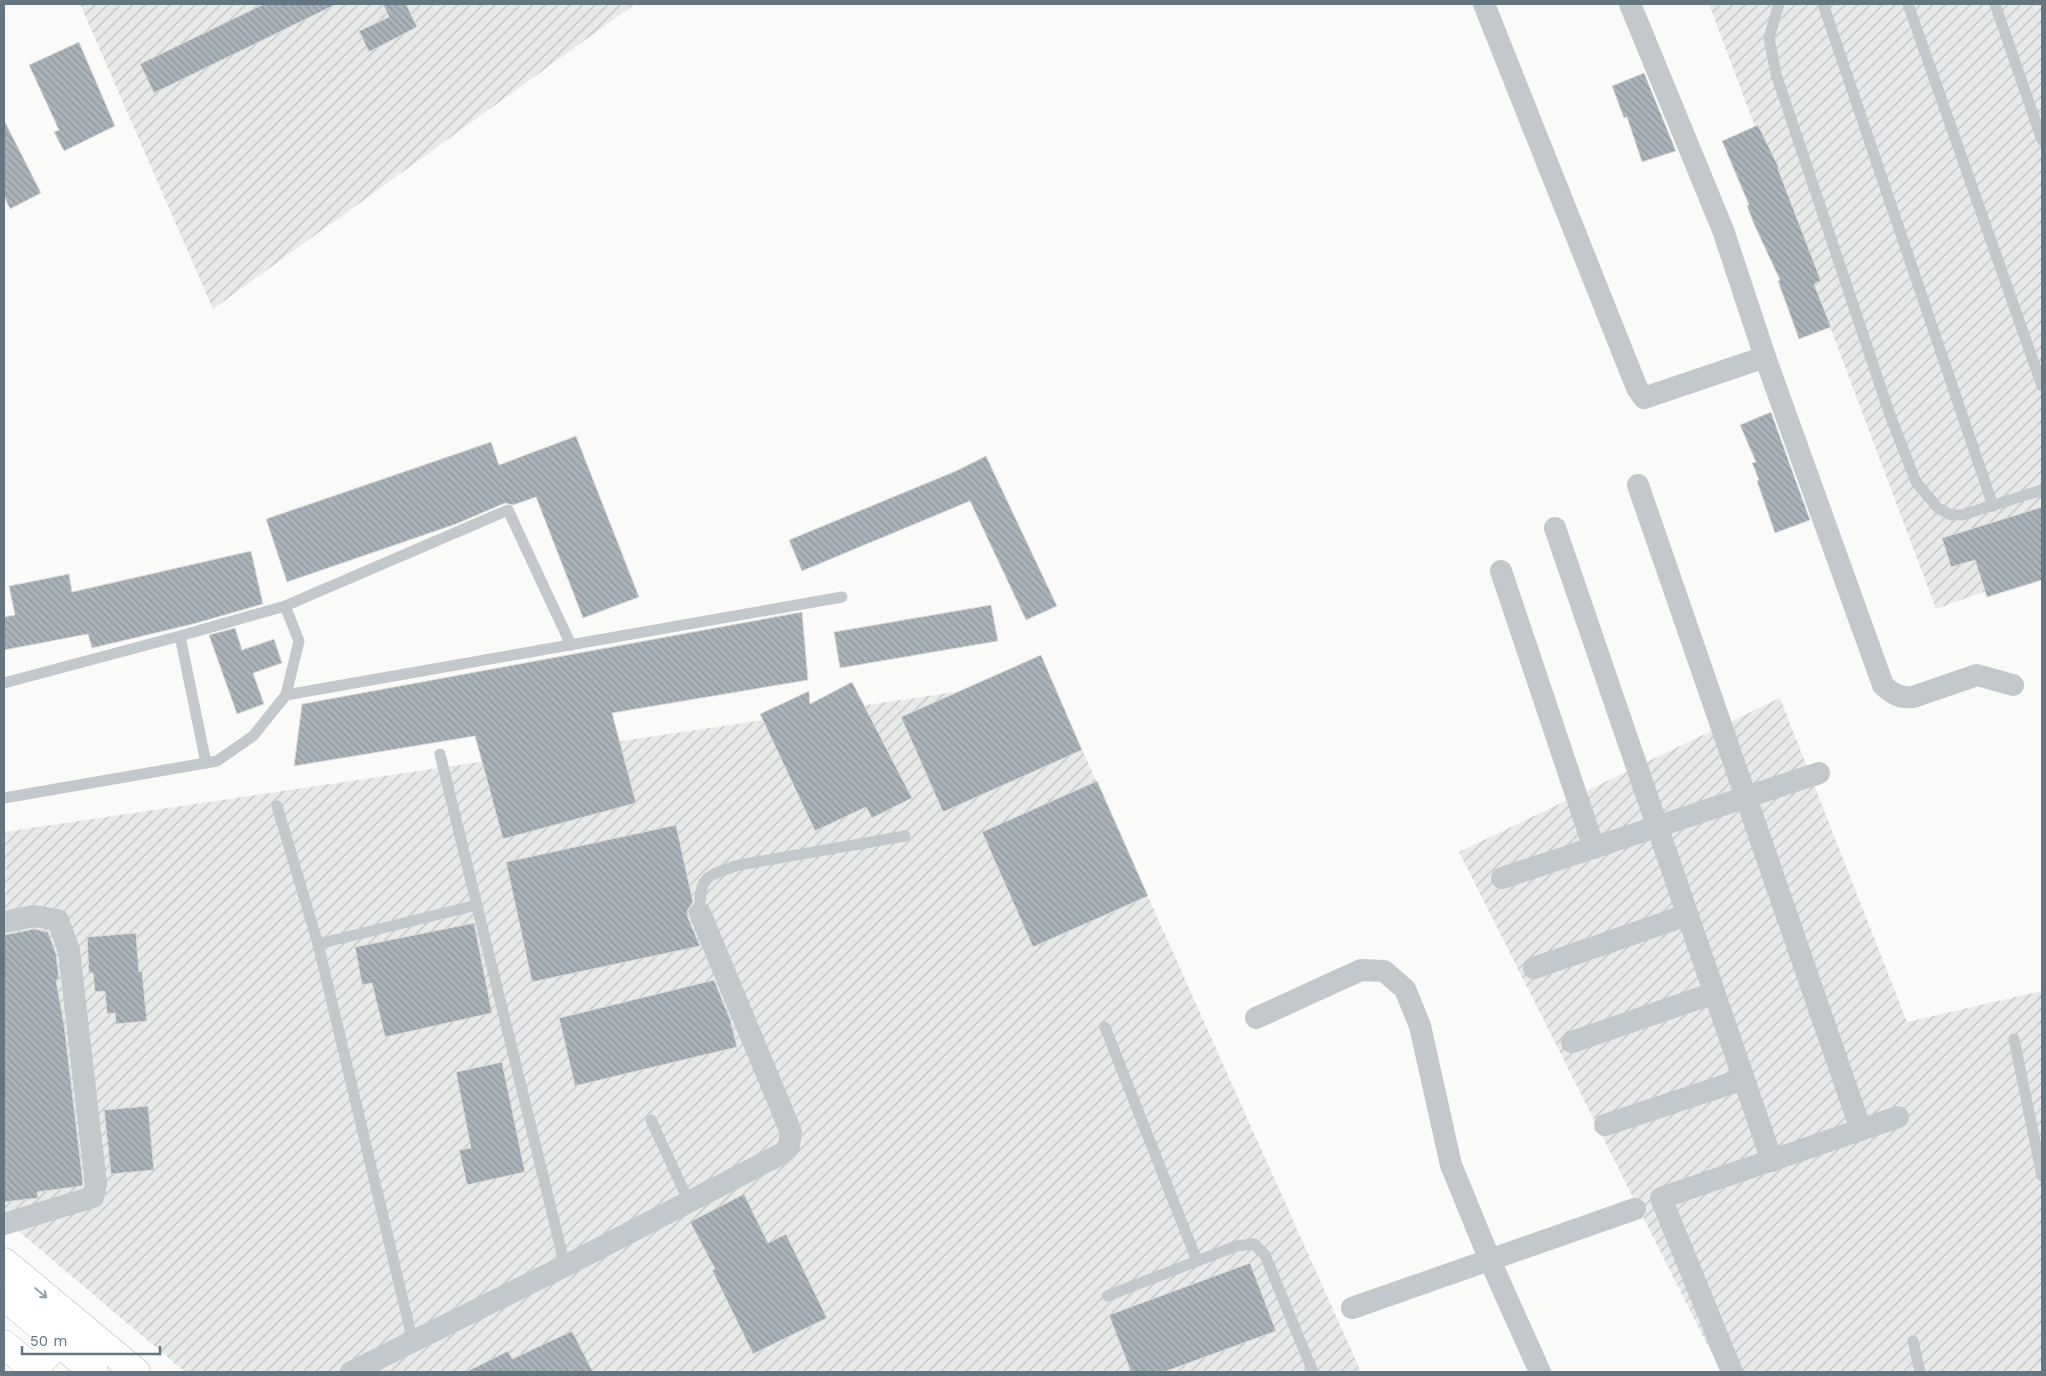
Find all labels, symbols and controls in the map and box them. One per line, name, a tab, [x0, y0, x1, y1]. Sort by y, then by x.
one-way arrow	[34, 1288, 47, 1299]
scale bar	[22, 1324, 160, 1356]
text: 50 m	[30, 1332, 67, 1350]

